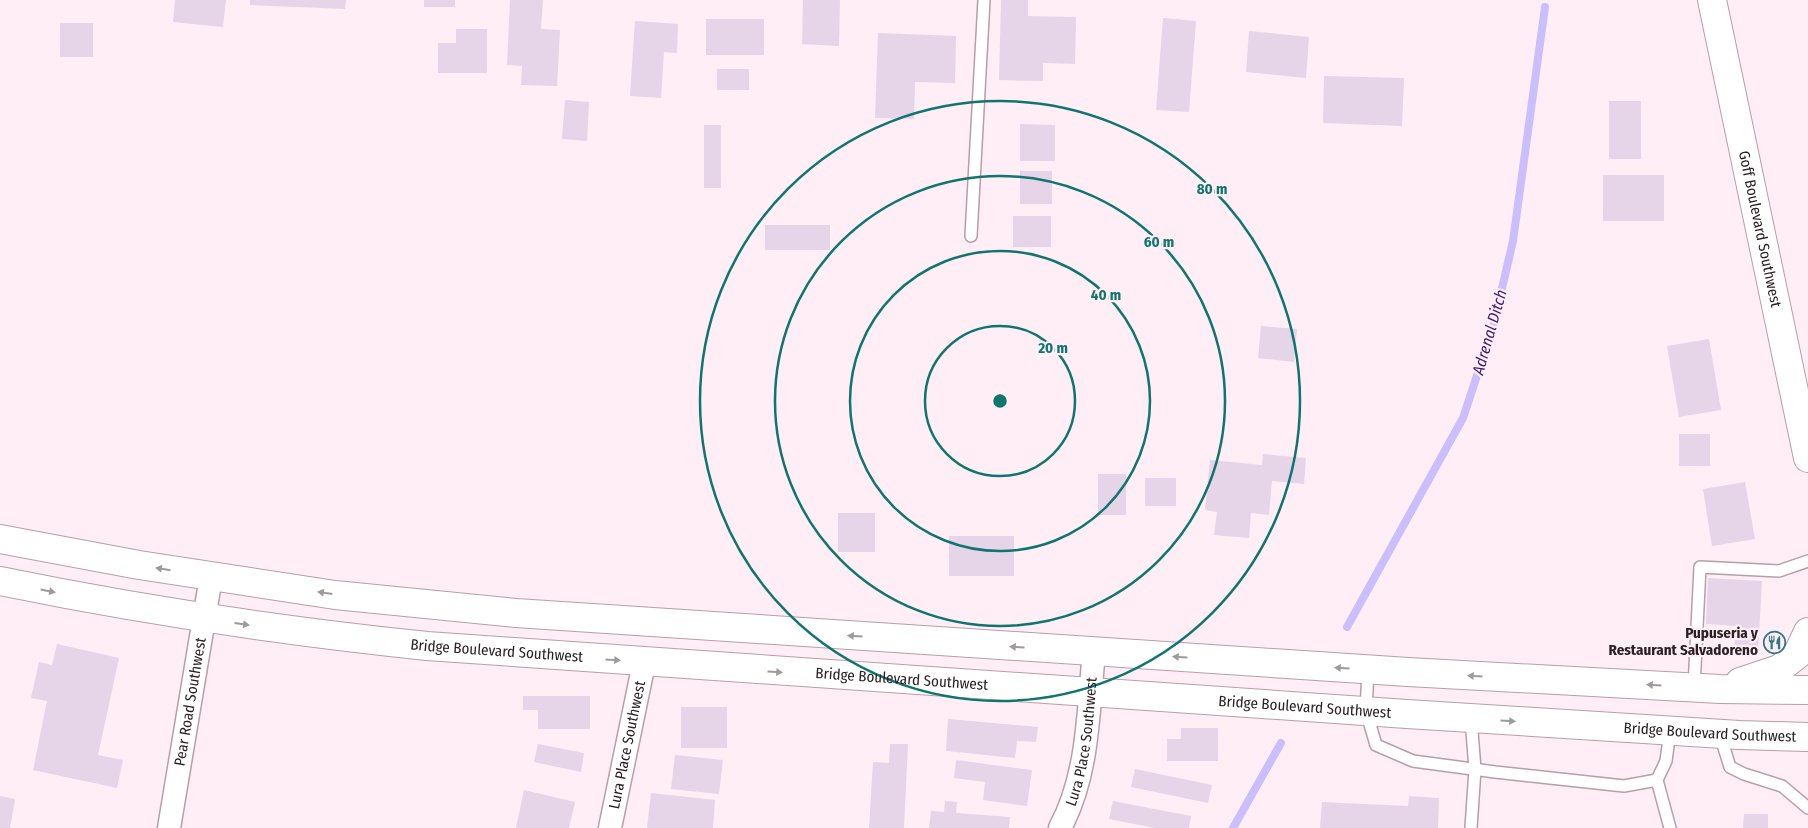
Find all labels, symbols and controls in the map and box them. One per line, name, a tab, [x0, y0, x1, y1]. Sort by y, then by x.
street label: Goff Boulevard Southwest	[1735, 149, 1785, 309]
text: 80 m	[1197, 180, 1227, 198]
text: 60 m	[1144, 233, 1174, 251]
text: 40 m	[1091, 286, 1121, 304]
water label: Adrenal Ditch	[1468, 287, 1511, 378]
text: 20 m	[1037, 339, 1068, 357]
centre of rings	[991, 392, 1009, 410]
one-way arrow	[155, 564, 171, 572]
one-way arrow	[40, 587, 55, 595]
one-way arrow	[317, 589, 333, 597]
one-way arrow	[235, 620, 251, 628]
place label: Pupuseria y Restaurant Salvadoreno	[1608, 624, 1759, 659]
restaurant icon: Pupuseria y Restaurant Salvadoreno	[1762, 630, 1786, 654]
one-way arrow	[847, 632, 863, 640]
street label: Bridge Boulevard Southwest	[409, 635, 584, 666]
street label: Pear Road Southwest	[171, 636, 210, 767]
one-way arrow	[1009, 642, 1025, 650]
one-way arrow	[1171, 653, 1187, 661]
one-way arrow	[605, 657, 621, 665]
one-way arrow	[1333, 663, 1349, 671]
street label: Bridge Boulevard Southwest	[815, 664, 989, 694]
one-way arrow	[767, 668, 783, 676]
one-way arrow	[1466, 671, 1482, 679]
street label: Lura Place Southwest	[1062, 676, 1101, 809]
street label: Lura Place Southwest	[605, 679, 649, 811]
one-way arrow	[1646, 681, 1662, 689]
street label: Bridge Boulevard Southwest	[1218, 692, 1392, 722]
one-way arrow	[1500, 717, 1516, 725]
street label: Bridge Boulevard Southwest	[1623, 719, 1797, 746]

